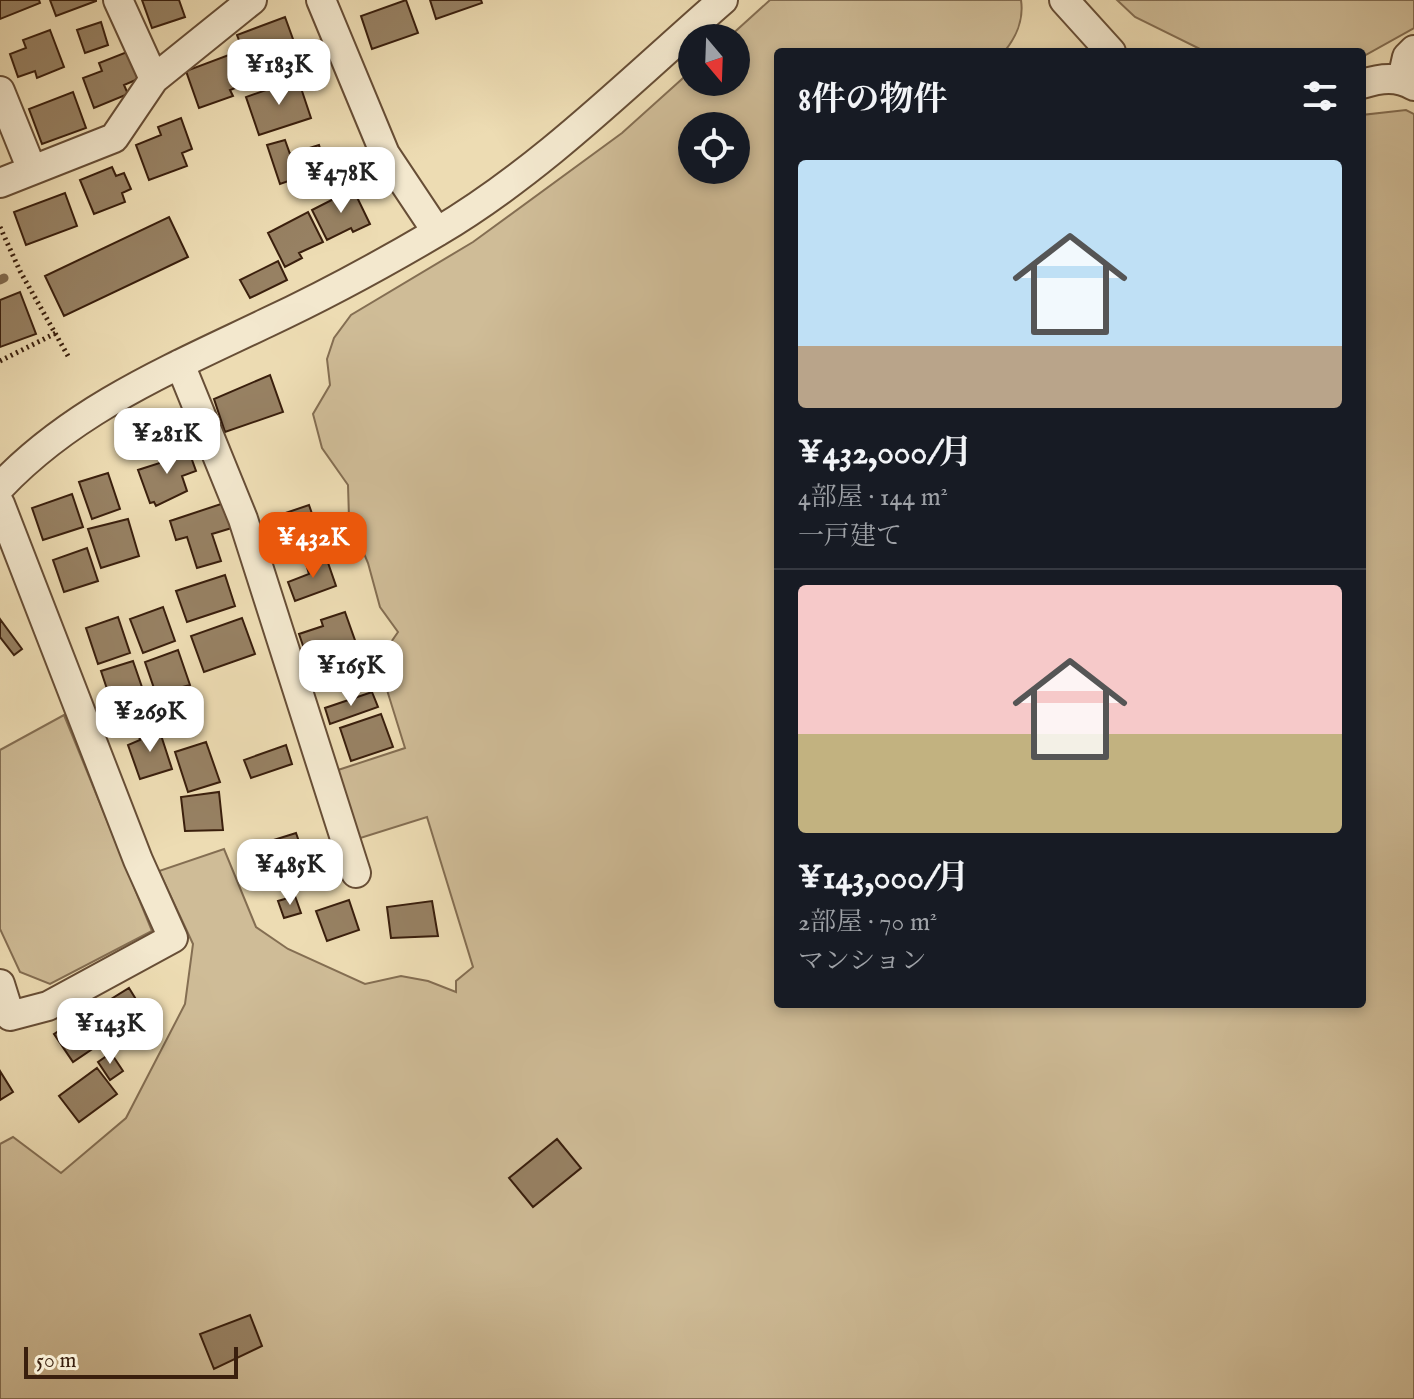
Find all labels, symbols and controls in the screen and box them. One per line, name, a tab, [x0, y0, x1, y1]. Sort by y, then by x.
north arrow	[678, 24, 750, 96]
map controls	[678, 24, 750, 184]
pin: ¥183K	[223, 39, 335, 107]
text: ¥183K	[245, 48, 313, 81]
icon: filters	[1298, 74, 1342, 118]
text: 8件の物件	[798, 79, 947, 122]
button: locate	[678, 112, 750, 184]
pin: ¥478K	[285, 147, 397, 215]
text: ¥478K	[305, 156, 377, 189]
icon: home	[998, 212, 1142, 356]
pin: ¥281K	[111, 408, 223, 476]
text: ¥281K	[132, 417, 202, 450]
text: ¥432,000/月	[798, 432, 973, 475]
text: 4部屋 · 144 m²	[798, 481, 948, 514]
pin: ¥432K	[257, 512, 369, 580]
text: 一戸建て	[798, 520, 902, 553]
text: ¥432K	[277, 521, 349, 554]
icon: home	[998, 637, 1142, 781]
pin: ¥165K	[295, 640, 407, 708]
text: ¥165K	[317, 649, 385, 682]
pin: ¥269K	[94, 686, 206, 754]
text: ¥269K	[114, 695, 186, 728]
pin: ¥485K	[234, 839, 346, 907]
text: ¥485K	[255, 848, 325, 881]
text: ¥143,000/月	[798, 857, 970, 900]
text: 2部屋 · 70 m²	[798, 906, 937, 939]
text: マンション	[798, 945, 927, 978]
pin: ¥143K	[54, 998, 166, 1066]
text: ¥143K	[75, 1007, 145, 1040]
scale bar	[24, 1343, 238, 1379]
text: 50 m	[36, 1347, 77, 1375]

